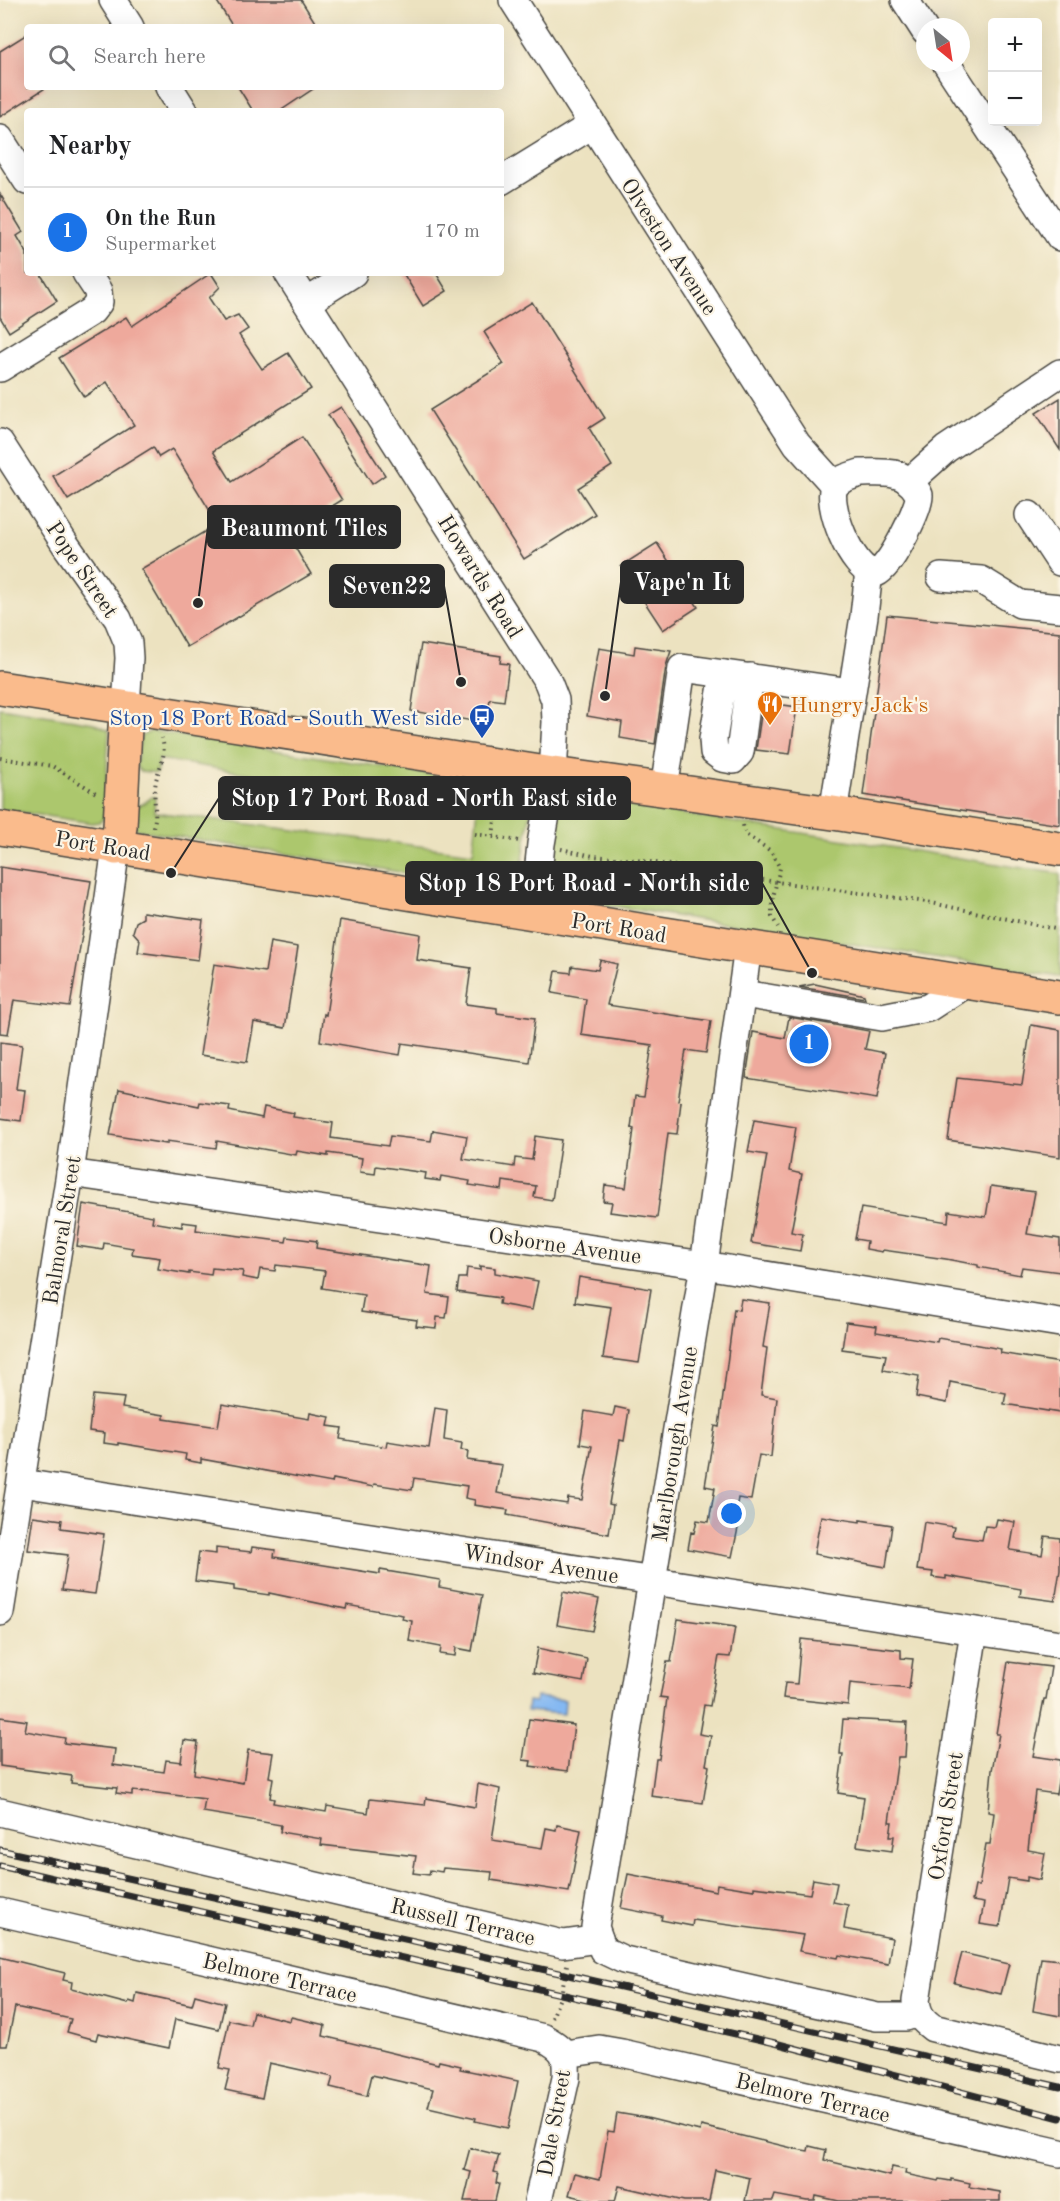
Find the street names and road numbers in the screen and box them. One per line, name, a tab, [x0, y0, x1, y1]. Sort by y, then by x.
street label: Olveston Avenue	[616, 175, 721, 319]
street label: Howards Road	[433, 512, 526, 642]
street label: Pope Street	[41, 518, 121, 622]
street label: Port Road	[53, 829, 152, 865]
street label: Port Road	[569, 911, 668, 947]
street label: Balmoral Street	[40, 1154, 86, 1306]
street label: Osborne Avenue	[487, 1225, 643, 1269]
street label: Marlborough Avenue	[650, 1345, 702, 1544]
street label: Windsor Avenue	[461, 1542, 620, 1588]
street label: Oxford Street	[926, 1750, 968, 1882]
street label: Russell Terrace	[388, 1896, 537, 1950]
street label: Belmore Terrace	[200, 1950, 359, 2007]
street label: Dale Street	[535, 2068, 575, 2179]
street label: Belmore Terrace	[733, 2070, 892, 2127]

